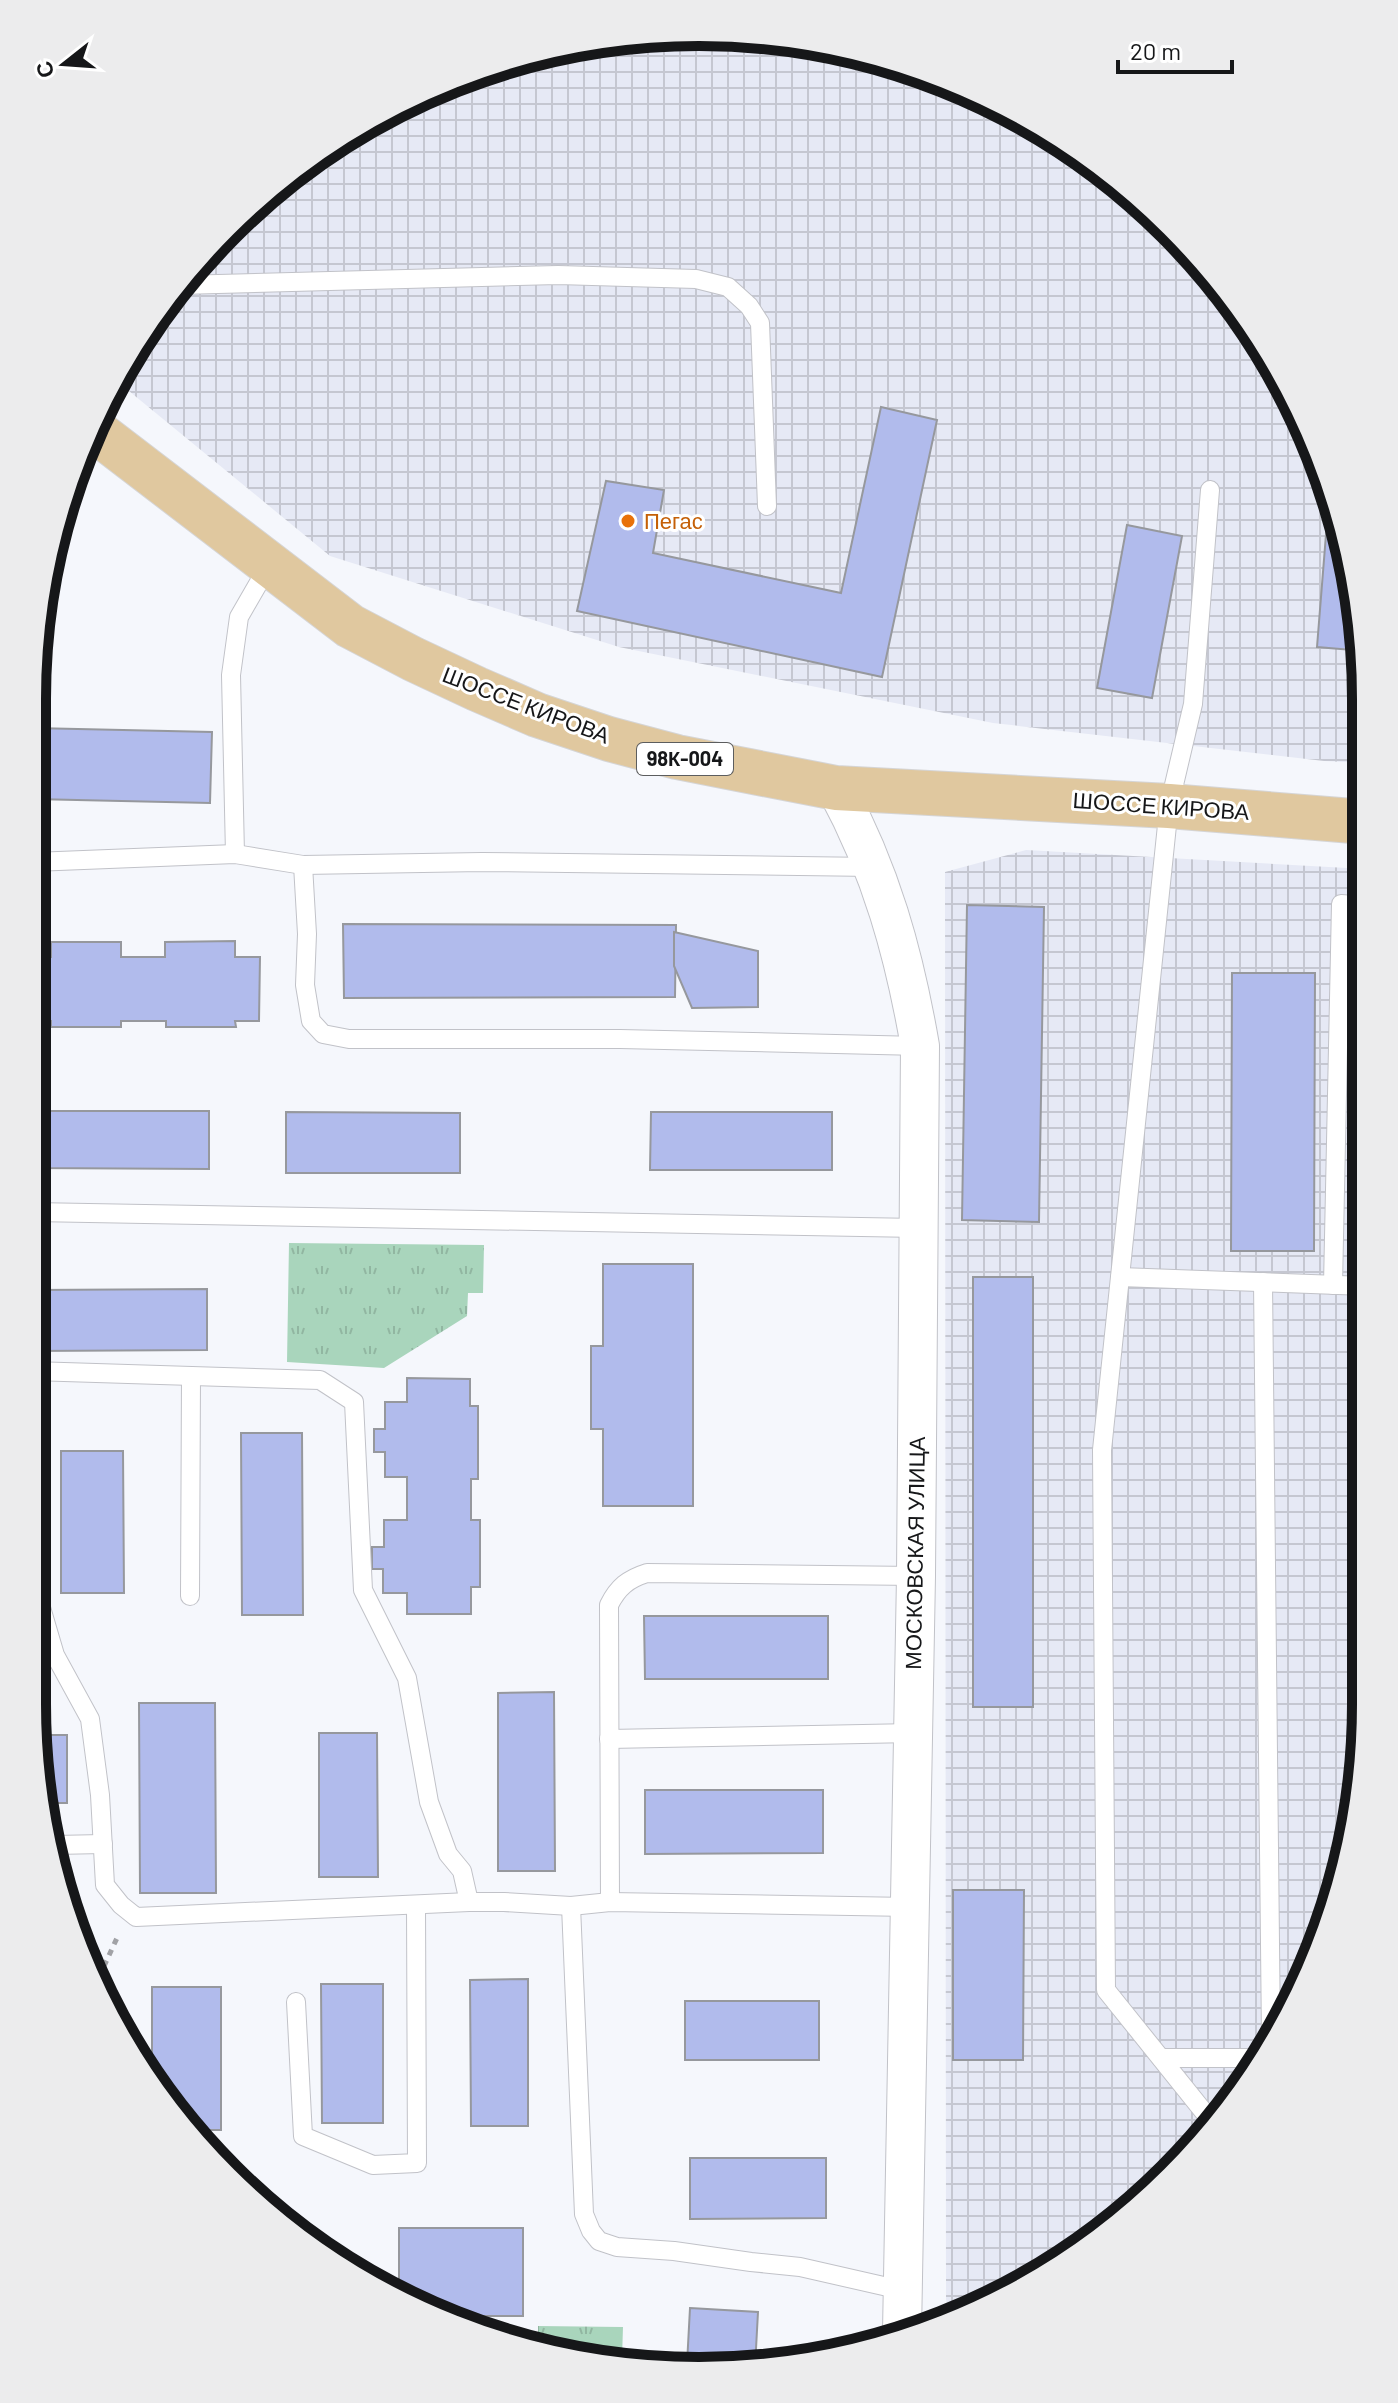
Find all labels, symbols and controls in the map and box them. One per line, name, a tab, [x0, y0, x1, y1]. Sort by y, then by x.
north arrow	[24, 24, 104, 104]
scale bar	[1118, 24, 1232, 74]
text: 20 m	[1130, 36, 1181, 65]
text: С	[29, 59, 59, 82]
place label: Пегас	[644, 507, 703, 533]
marker: Пегас	[619, 512, 637, 530]
street label: ШОССЕ КИРОВА	[439, 660, 614, 748]
road number: 98К-004	[637, 743, 733, 775]
street label: ШОССЕ КИРОВА	[1072, 786, 1250, 824]
street label: МОСКОВСКАЯ УЛИЦА	[899, 1436, 930, 1670]

